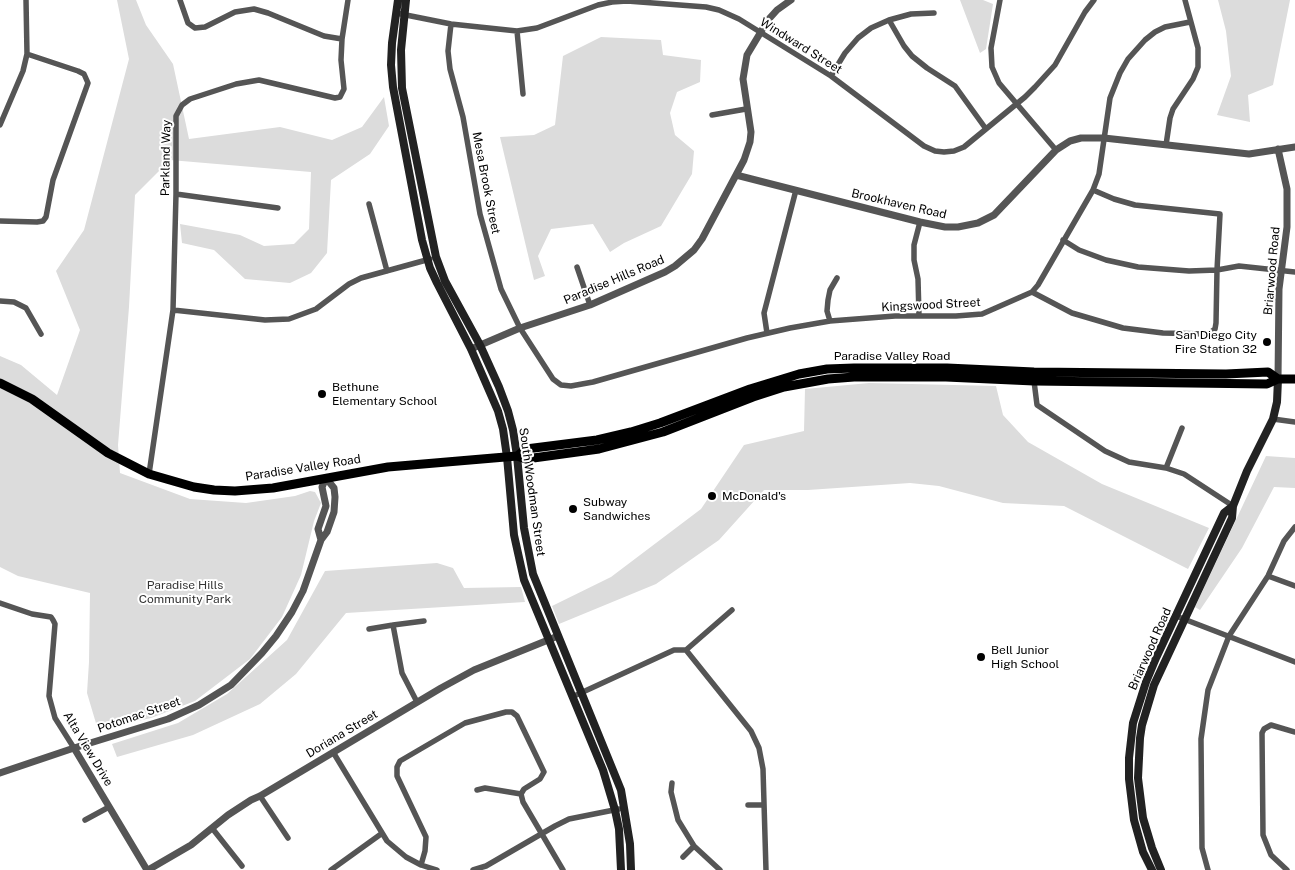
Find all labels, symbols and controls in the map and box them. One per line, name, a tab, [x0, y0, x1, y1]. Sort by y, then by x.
street label: Windward Street	[757, 15, 845, 77]
street label: Parkland Way	[158, 120, 174, 196]
street label: Mesa Brook Street	[469, 131, 503, 235]
street label: Brookhaven Road	[850, 186, 948, 222]
street label: Briarwood Road	[1261, 226, 1283, 316]
street label: Paradise Hills Road	[562, 252, 666, 308]
street label: Kingswood Street	[881, 295, 981, 315]
place label: San Diego City Fire Station 32	[1175, 328, 1257, 356]
marker: San Diego City Fire Station 32	[1261, 336, 1273, 348]
street label: Paradise Valley Road	[834, 349, 950, 363]
place label: Bethune Elementary School	[332, 380, 437, 408]
marker: Bethune Elementary School	[316, 388, 328, 400]
street label: South Woodman Street	[516, 427, 548, 557]
street label: Paradise Valley Road	[244, 452, 362, 484]
place label: McDonald's	[722, 489, 786, 503]
marker: McDonald's	[706, 490, 718, 502]
place label: Subway Sandwiches	[583, 495, 650, 523]
marker: Subway Sandwiches	[567, 503, 579, 515]
park label: Paradise Hills Community Park	[139, 578, 231, 606]
street label: Briarwood Road	[1125, 606, 1175, 692]
place label: Bell Junior High School	[991, 643, 1059, 671]
marker: Bell Junior High School	[975, 651, 987, 663]
street label: Potomac Street	[96, 694, 182, 736]
street label: Doriana Street	[304, 707, 380, 761]
street label: Alta View Drive	[60, 709, 116, 789]

